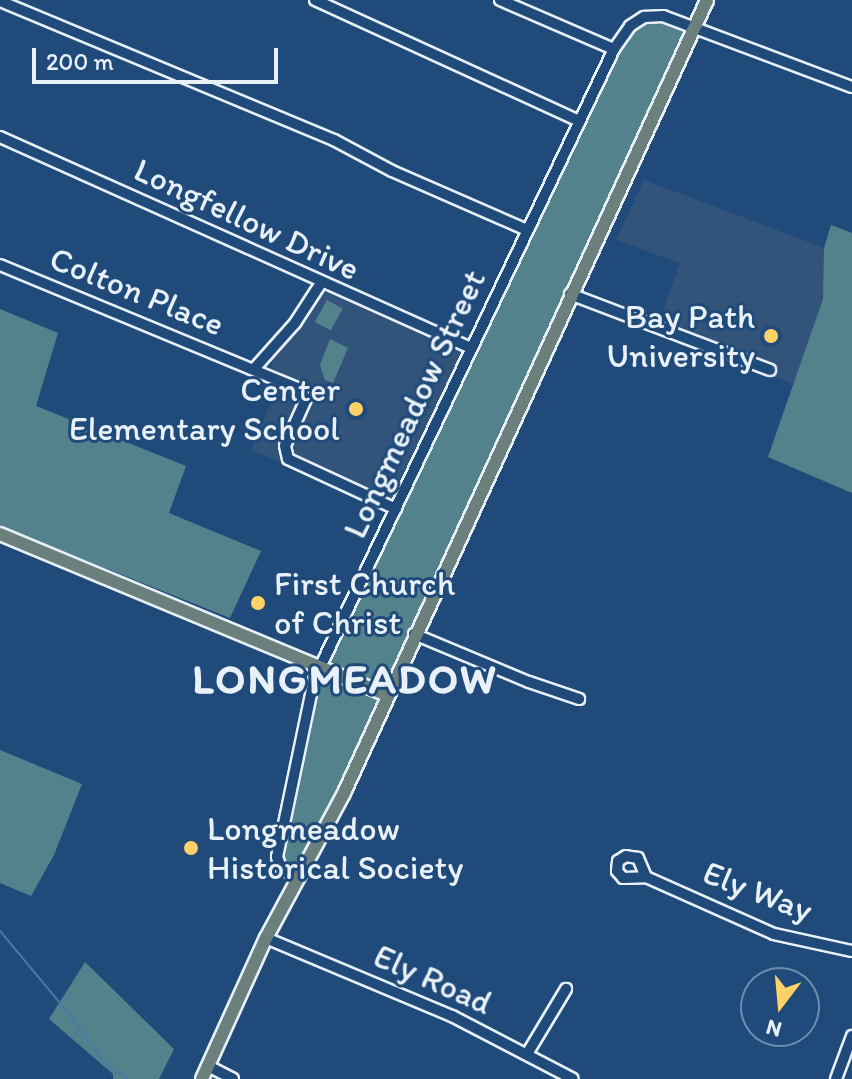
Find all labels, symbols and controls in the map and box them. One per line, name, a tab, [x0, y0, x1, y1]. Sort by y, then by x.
scale bar	[36, 32, 282, 82]
text: 200 m	[46, 47, 114, 76]
street label: Longfellow Drive	[128, 149, 366, 289]
street label: Colton Place	[44, 238, 230, 344]
street label: Longmeadow Street	[334, 264, 494, 544]
place label: Bay Path University	[607, 296, 755, 376]
marker: Bay Path University	[762, 327, 780, 345]
place label: Center Elementary School	[69, 369, 340, 448]
marker: Center Elementary School	[347, 400, 365, 418]
place label: First Church of Christ	[274, 563, 455, 642]
marker: First Church of Christ	[249, 594, 267, 612]
district label: LONGMEADOW	[193, 654, 497, 704]
place label: Longmeadow Historical Society	[207, 808, 464, 888]
marker: Longmeadow Historical Society	[182, 839, 200, 857]
street label: Ely Way	[698, 852, 818, 930]
street label: Ely Road	[368, 935, 498, 1023]
north arrow	[740, 967, 820, 1047]
text: N	[763, 1014, 785, 1044]

